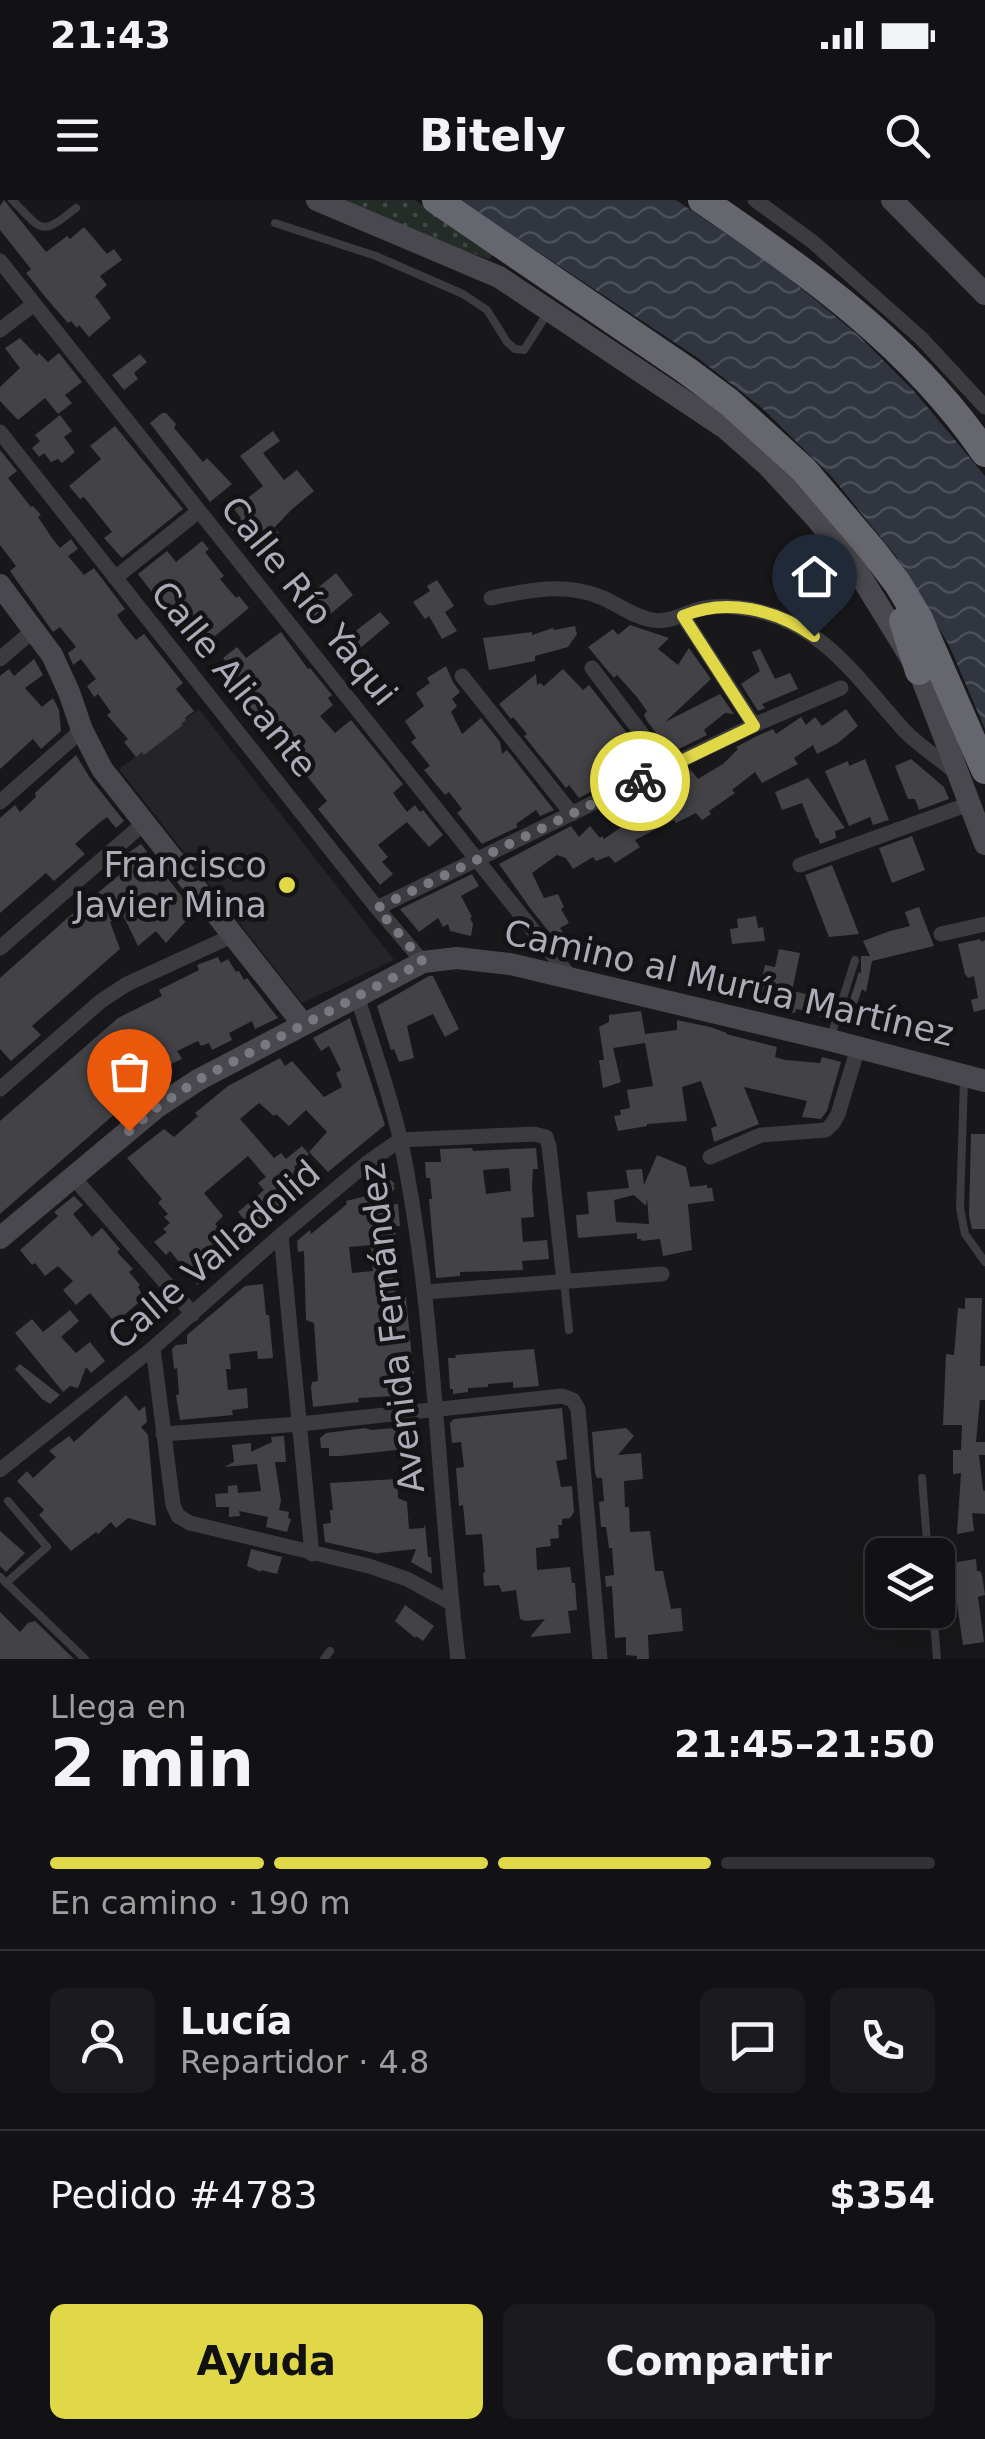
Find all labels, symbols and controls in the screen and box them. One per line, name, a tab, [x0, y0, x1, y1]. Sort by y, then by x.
text: 21:43	[50, 13, 171, 57]
icon: menu	[50, 108, 105, 163]
icon: search	[880, 108, 935, 163]
text: Bitely	[419, 109, 566, 162]
street label: Calle Río Yaqui	[213, 489, 405, 713]
pin	[772, 534, 857, 637]
icon: home	[787, 549, 842, 604]
street label: Calle Alicante	[143, 573, 325, 785]
courier	[590, 731, 690, 831]
icon: bike	[613, 754, 668, 809]
place label: Francisco Javier Mina	[72, 845, 267, 925]
marker: Francisco Javier Mina	[276, 874, 298, 896]
street label: Camino al Murúa Martínez	[500, 912, 958, 1054]
pin	[87, 1029, 172, 1132]
icon: bag	[102, 1044, 157, 1099]
street label: Calle Valladolid	[100, 1152, 328, 1358]
street label: Avenida Fernández	[352, 1161, 432, 1495]
map controls	[865, 1538, 955, 1628]
button: layers	[865, 1538, 955, 1628]
text: Llega en	[50, 1688, 186, 1726]
text: 21:45–21:50	[674, 1722, 935, 1766]
text: 2 min	[50, 1726, 254, 1801]
text: En camino · 190 m	[50, 1884, 351, 1922]
button: person	[50, 1988, 155, 2093]
button: chat	[700, 1988, 805, 2093]
button: phone	[830, 1988, 935, 2093]
text: Lucía	[180, 1999, 292, 2043]
text: Repartidor · 4.8	[180, 2043, 429, 2081]
text: Pedido #4783	[50, 2173, 318, 2217]
text: $354	[829, 2173, 935, 2217]
button: Ayuda	[50, 2304, 483, 2419]
button: Compartir	[503, 2304, 935, 2419]

